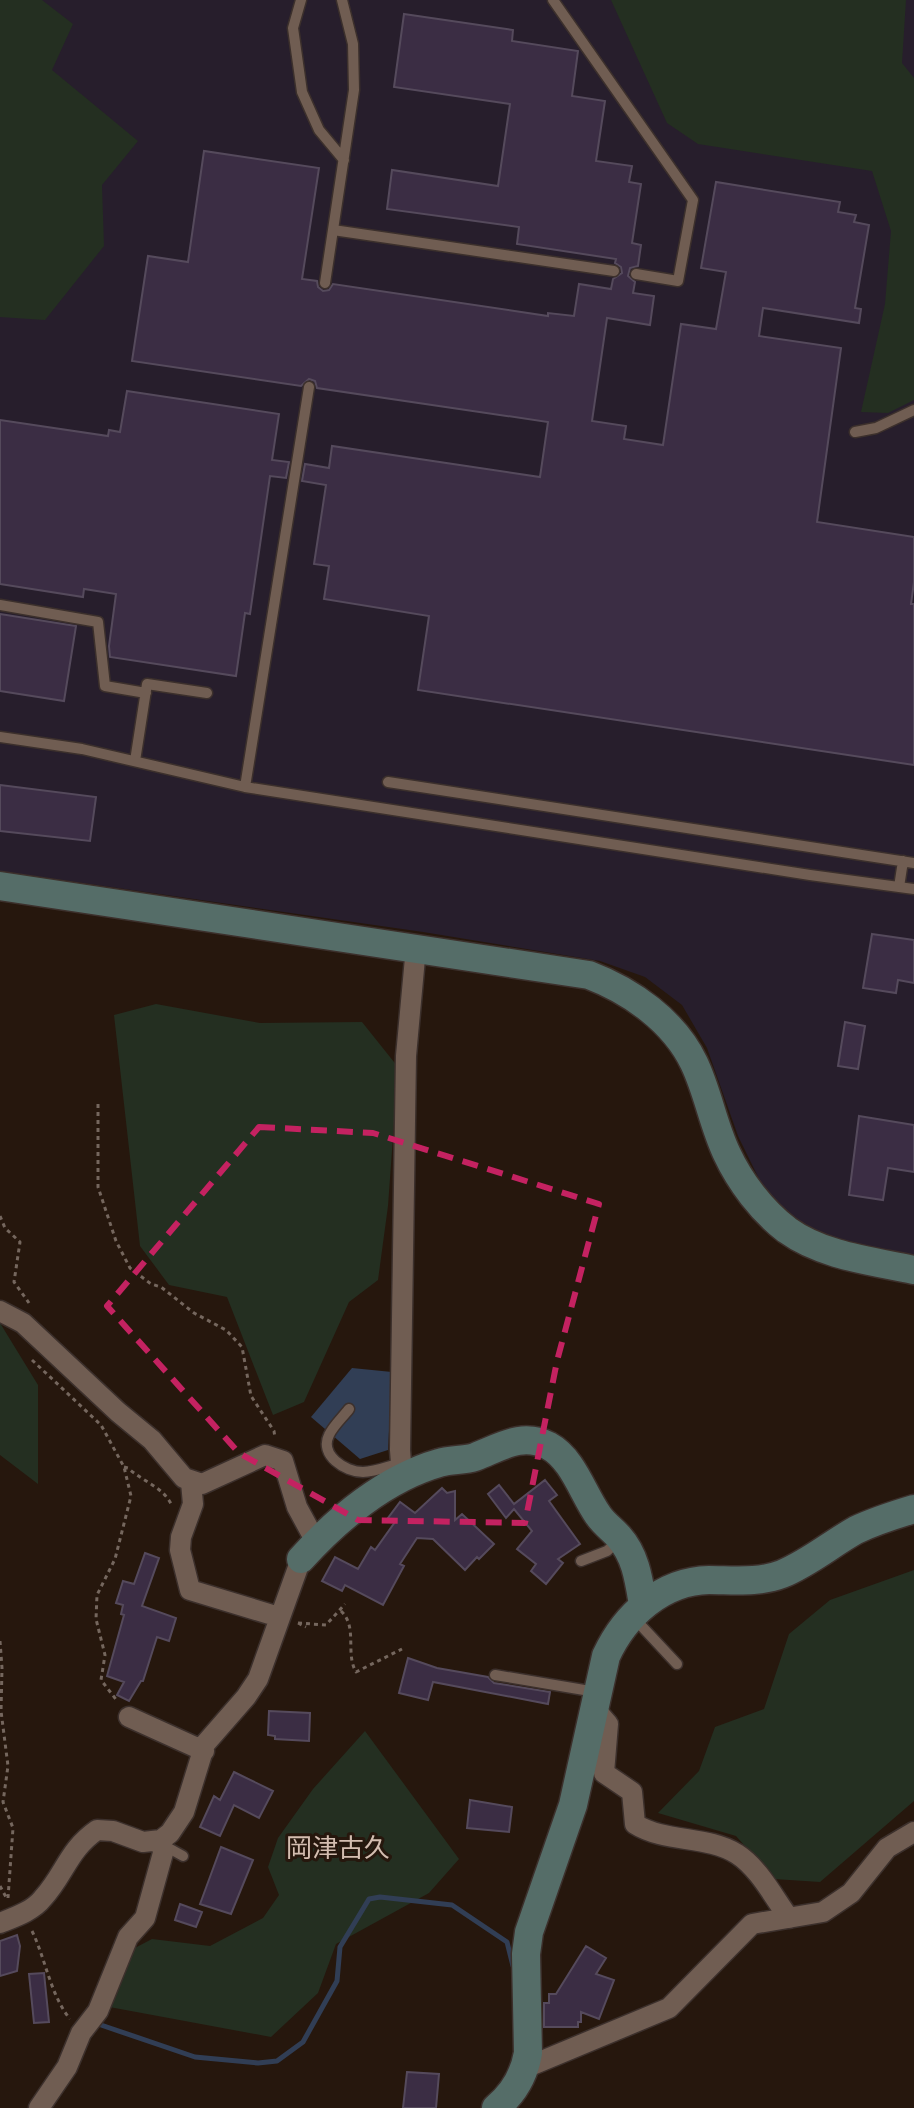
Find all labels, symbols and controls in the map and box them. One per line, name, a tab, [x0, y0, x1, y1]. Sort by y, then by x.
district label: 岡津古久	[286, 1830, 390, 1866]

